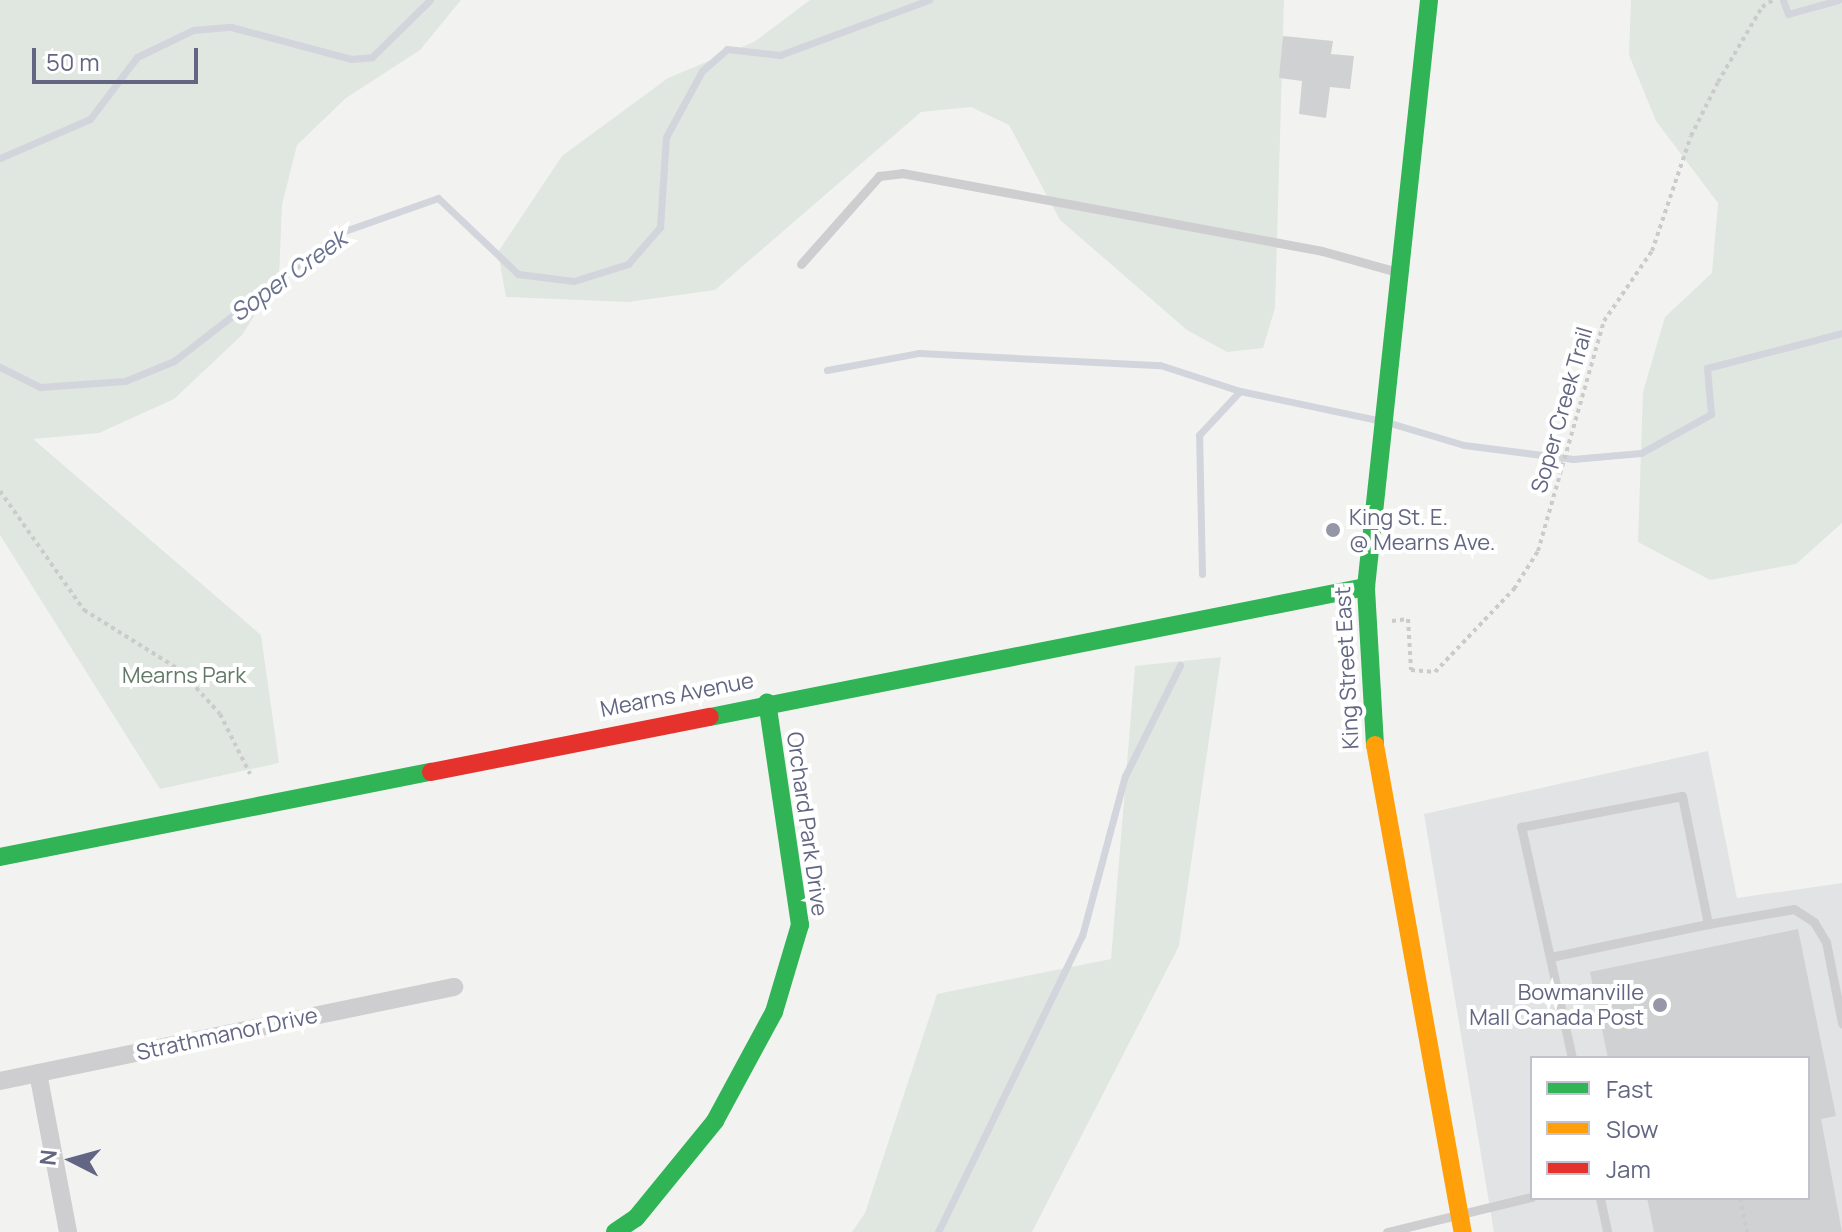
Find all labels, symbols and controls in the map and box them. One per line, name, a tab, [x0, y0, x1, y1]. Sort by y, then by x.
scale bar	[36, 32, 202, 82]
text: 50 m	[46, 45, 100, 78]
water label: Soper Creek	[224, 223, 352, 327]
street label: Soper Creek Trail	[1526, 324, 1598, 496]
place label: King St. E. @ Mearns Ave.	[1349, 504, 1495, 556]
marker: King St. E. @ Mearns Ave.	[1324, 521, 1342, 539]
street label: King Street East	[1330, 586, 1364, 750]
park label: Mearns Park	[122, 663, 246, 689]
street label: Mearns Avenue	[598, 667, 756, 723]
street label: Orchard Park Drive	[781, 730, 833, 918]
place label: Bowmanville Mall Canada Post	[1469, 979, 1644, 1030]
marker: Bowmanville Mall Canada Post	[1651, 996, 1669, 1014]
street label: Strathmanor Drive	[134, 1002, 320, 1066]
legend	[1530, 1056, 1810, 1200]
text: Fast	[1606, 1072, 1653, 1105]
text: Slow	[1606, 1112, 1659, 1145]
north arrow	[32, 1120, 112, 1200]
text: N	[32, 1148, 64, 1167]
text: Jam	[1606, 1152, 1651, 1185]

